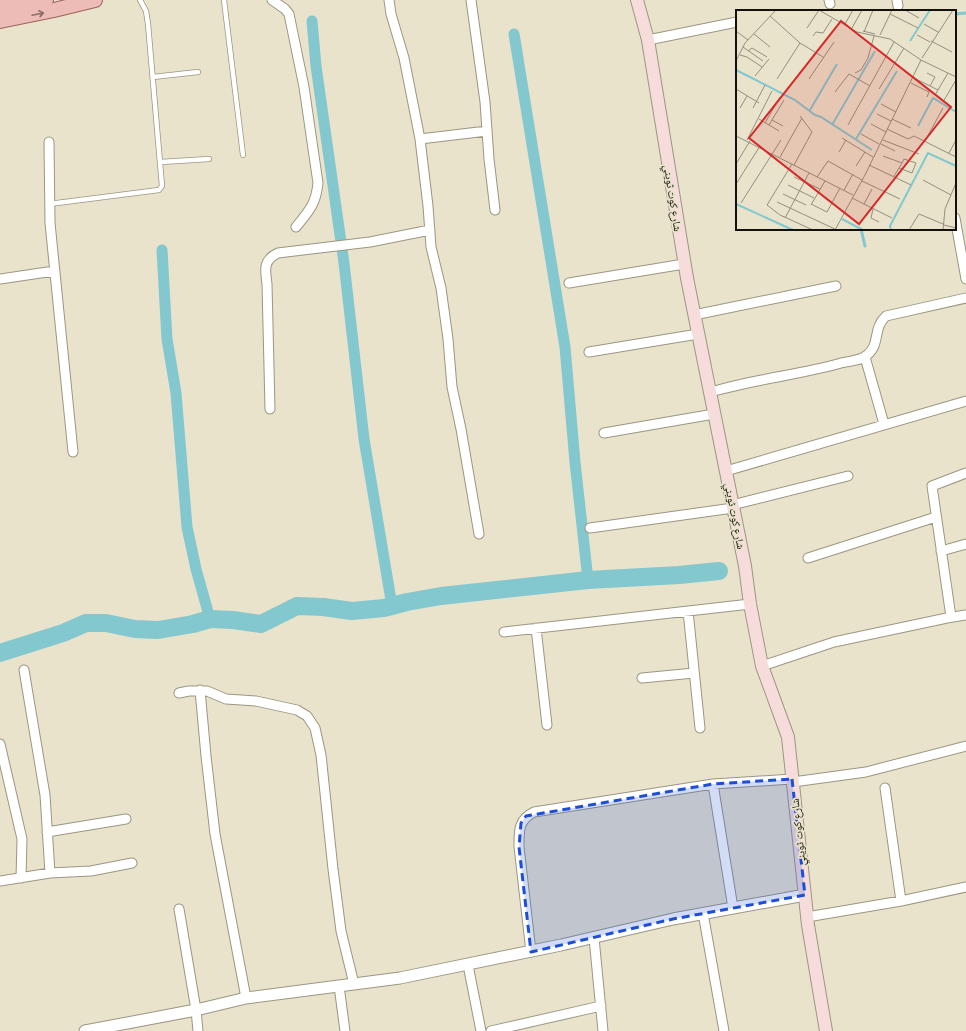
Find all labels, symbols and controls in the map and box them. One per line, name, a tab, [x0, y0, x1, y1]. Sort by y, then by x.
one-way arrow	[32, 9, 45, 17]
inset map	[736, 10, 956, 230]
street label: شارع كوت ثويني	[659, 164, 685, 233]
street label: شارع كوت ثويني	[720, 482, 748, 551]
street label: شارع كوت ثويني	[788, 798, 810, 866]

